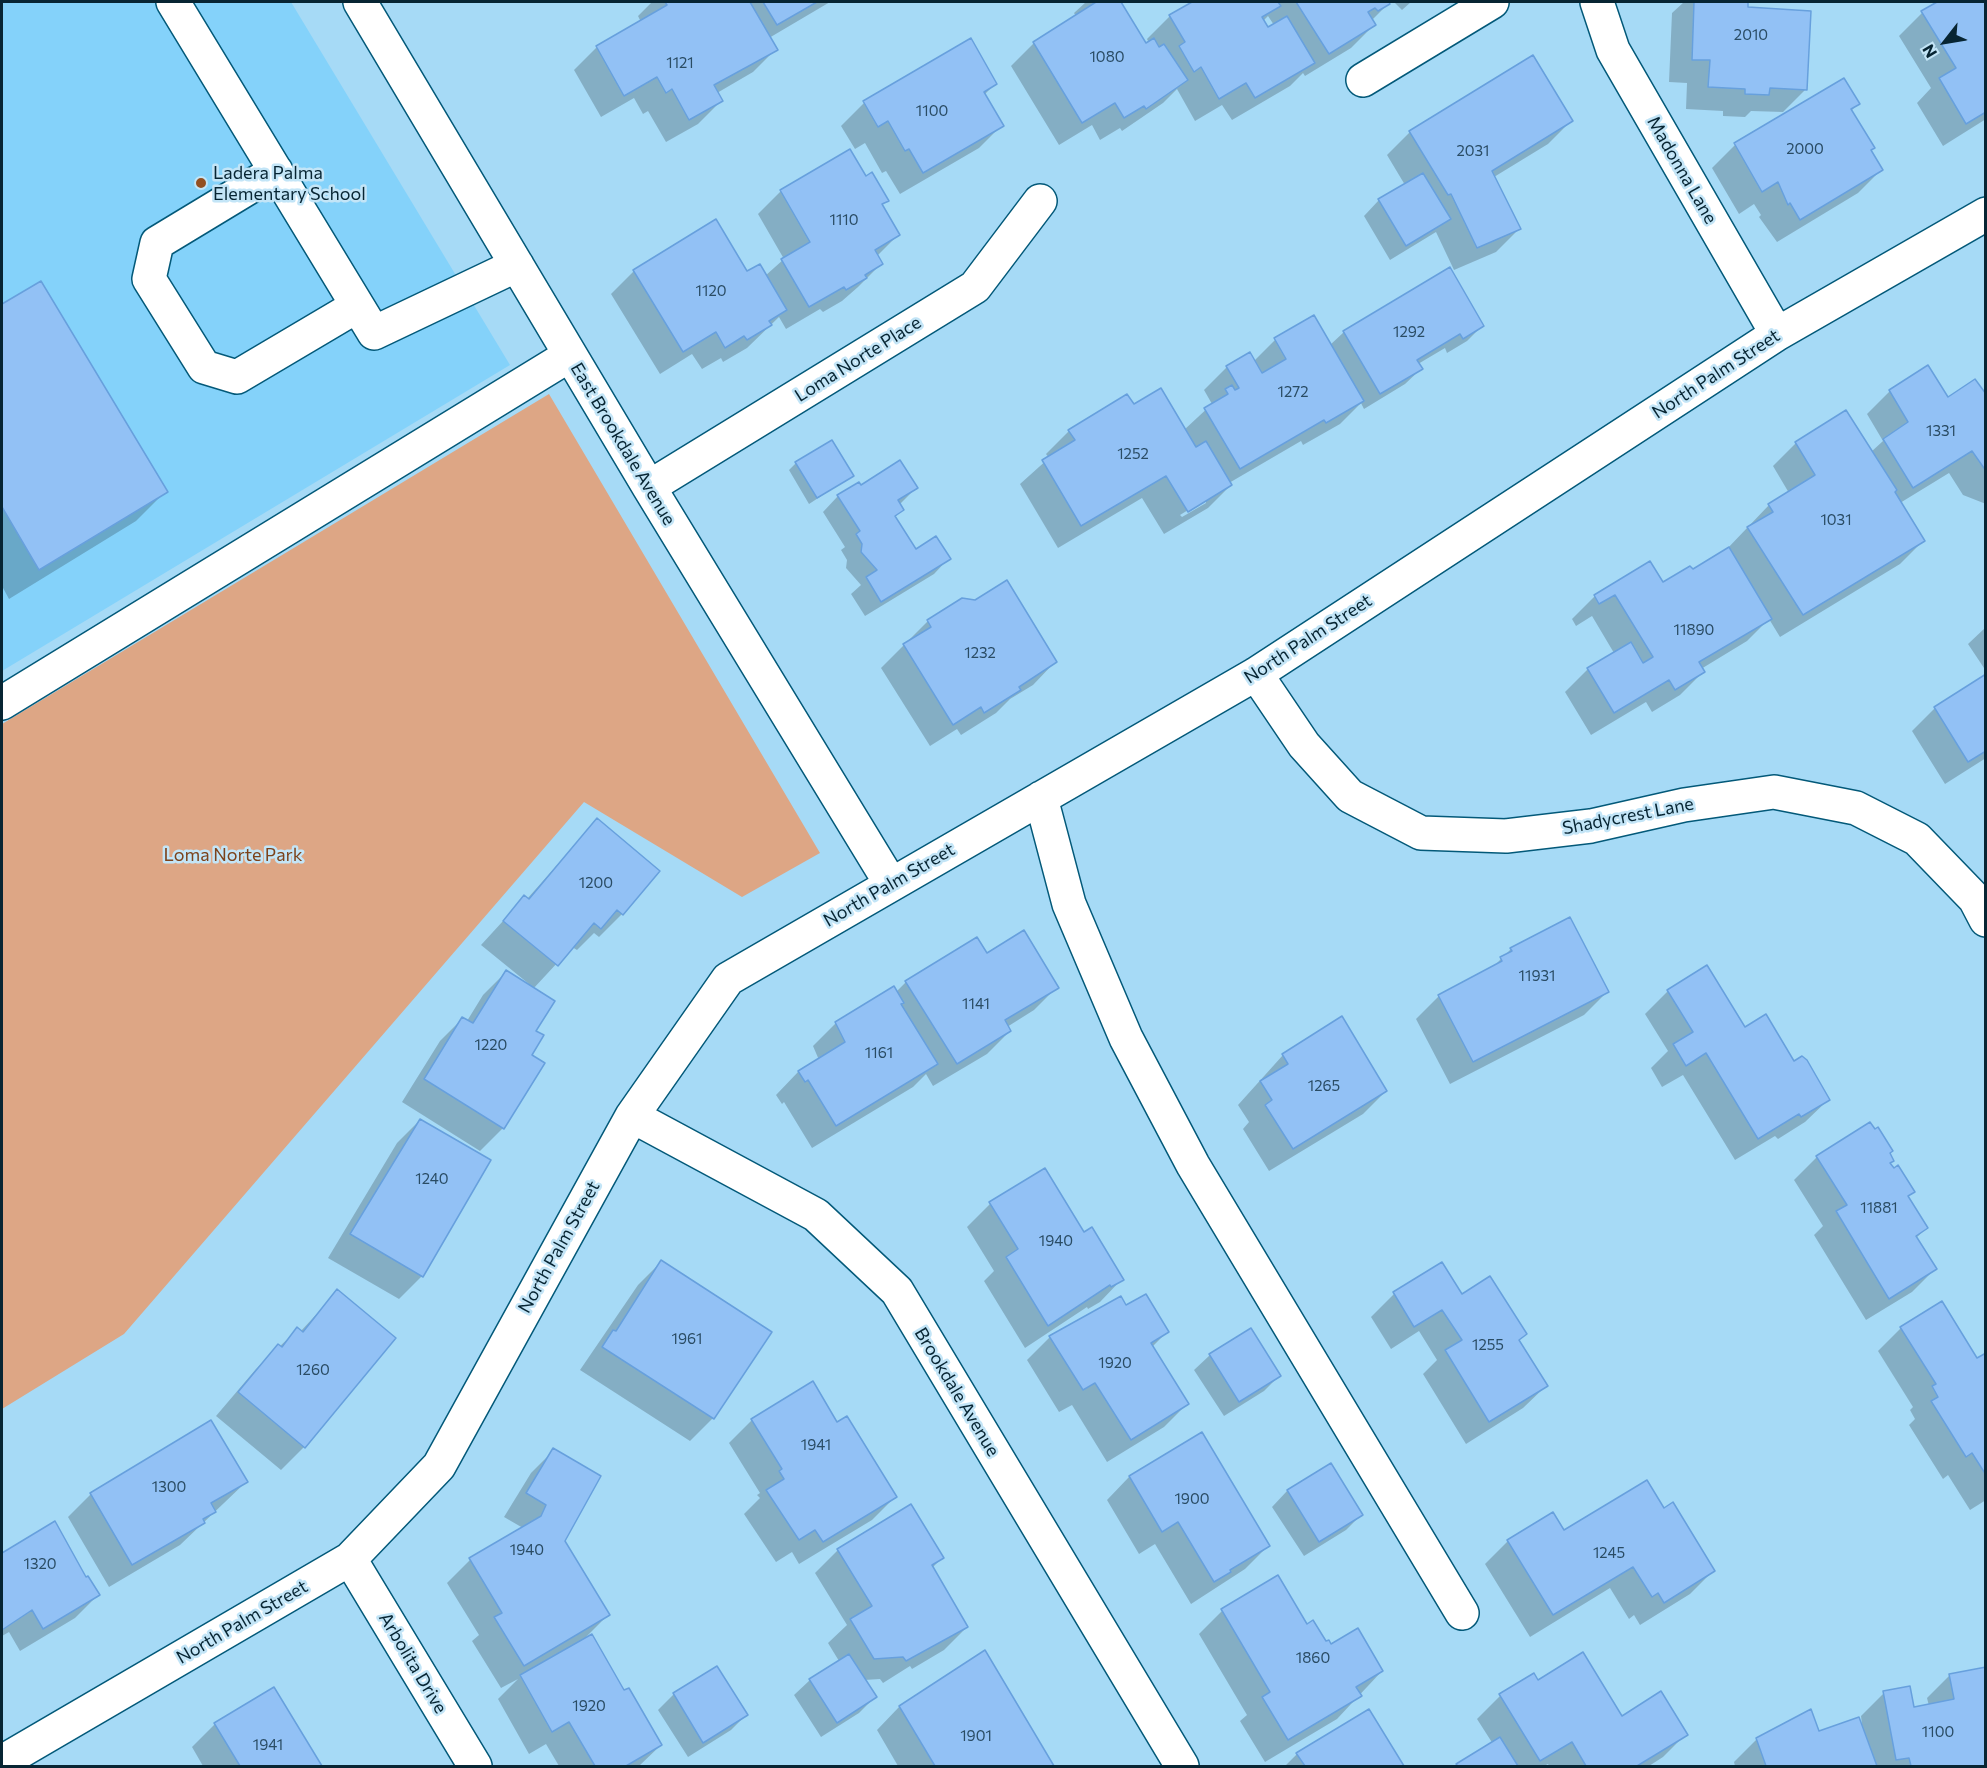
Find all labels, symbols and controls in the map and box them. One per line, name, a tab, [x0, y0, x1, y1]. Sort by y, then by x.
north arrow	[1915, 12, 1975, 72]
house number: 2010	[1734, 26, 1768, 44]
text: N	[1918, 41, 1940, 62]
house number: 1080	[1089, 48, 1125, 66]
house number: 1121	[666, 54, 694, 72]
house number: 1100	[916, 102, 948, 120]
street label: Madonna Lane	[1642, 112, 1722, 228]
house number: 2000	[1786, 140, 1824, 158]
house number: 2031	[1457, 142, 1489, 160]
place label: Ladera Palma Elementary School	[213, 162, 366, 204]
marker: Ladera Palma Elementary School	[194, 176, 208, 190]
house number: 1110	[829, 211, 859, 229]
house number: 1120	[696, 282, 726, 300]
street label: Loma Norte Place	[791, 311, 925, 407]
house number: 1292	[1393, 323, 1425, 341]
street label: North Palm Street	[1648, 325, 1784, 423]
street label: East Brookdale Avenue	[566, 359, 680, 529]
house number: 1272	[1278, 383, 1308, 401]
house number: 1331	[1926, 422, 1956, 440]
house number: 1252	[1117, 445, 1149, 463]
house number: 1031	[1820, 511, 1852, 529]
street label: North Palm Street	[1240, 590, 1376, 688]
house number: 11890	[1674, 621, 1714, 639]
house number: 1232	[964, 644, 996, 662]
street label: Shadycrest Lane	[1560, 793, 1696, 839]
street label: North Palm Street	[820, 839, 958, 931]
park label: Loma Norte Park	[164, 844, 302, 866]
house number: 1200	[579, 874, 613, 892]
house number: 11931	[1519, 967, 1555, 985]
house number: 1141	[962, 995, 990, 1013]
house number: 1220	[475, 1036, 507, 1054]
house number: 1161	[865, 1044, 893, 1062]
house number: 1265	[1308, 1077, 1340, 1095]
house number: 1240	[415, 1170, 449, 1188]
street label: North Palm Street	[514, 1177, 604, 1317]
house number: 11881	[1860, 1199, 1898, 1217]
house number: 1940	[1039, 1232, 1073, 1250]
street label: Brookdale Avenue	[910, 1324, 1004, 1460]
house number: 1961	[671, 1330, 703, 1348]
house number: 1255	[1472, 1336, 1504, 1354]
house number: 1920	[1098, 1354, 1132, 1372]
house number: 1260	[296, 1361, 330, 1379]
house number: 1941	[801, 1436, 831, 1454]
house number: 1300	[152, 1478, 186, 1496]
house number: 1900	[1174, 1490, 1210, 1508]
house number: 1940	[510, 1541, 544, 1559]
house number: 1245	[1593, 1544, 1625, 1562]
house number: 1320	[24, 1555, 56, 1573]
street label: North Palm Street	[173, 1576, 311, 1668]
street label: Arbolita Drive	[374, 1609, 452, 1717]
house number: 1860	[1296, 1649, 1330, 1667]
house number: 1920	[572, 1697, 606, 1715]
house number: 1100	[1922, 1723, 1954, 1741]
house number: 1901	[960, 1727, 992, 1745]
house number: 1941	[253, 1736, 283, 1754]

